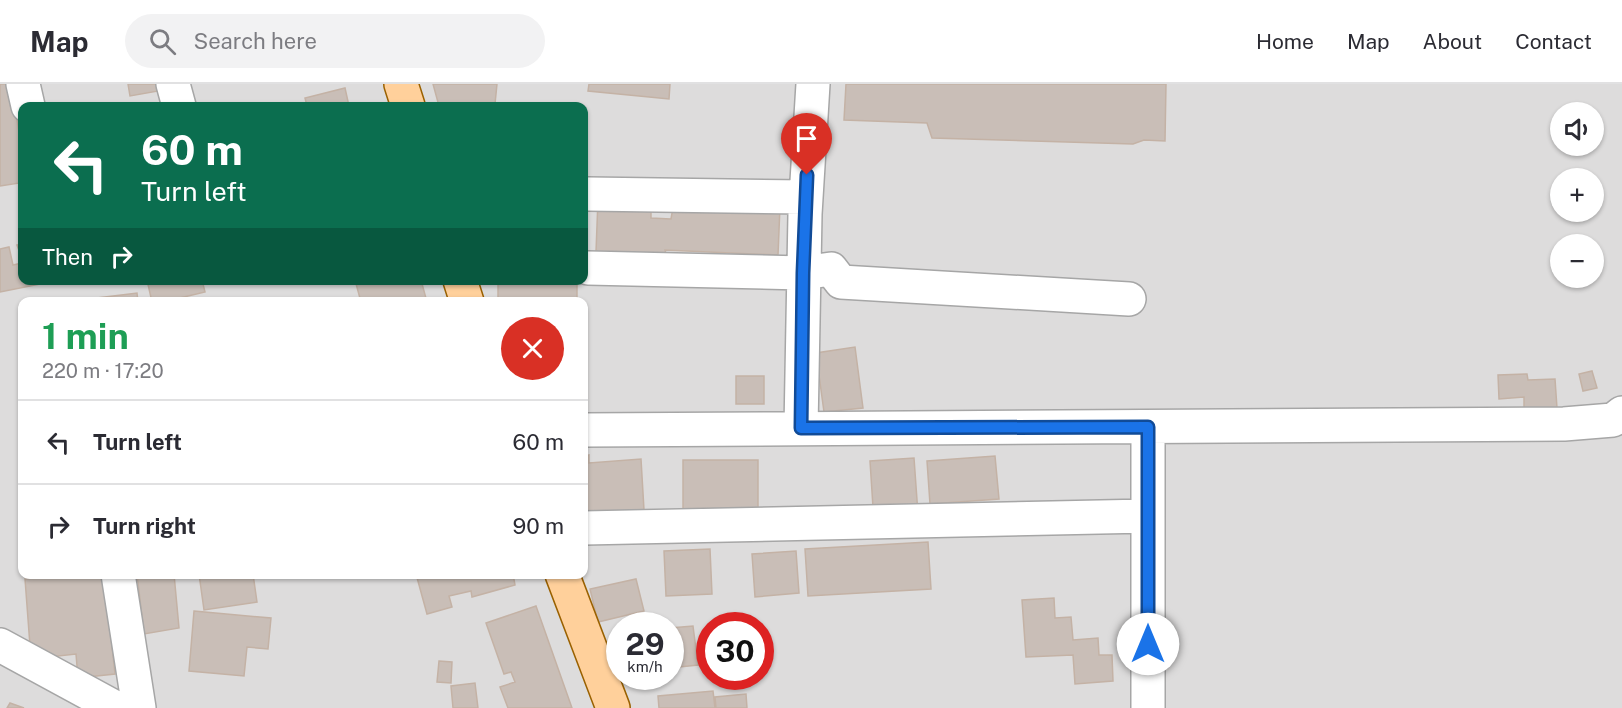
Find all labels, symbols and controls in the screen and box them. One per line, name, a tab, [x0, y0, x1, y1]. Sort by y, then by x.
search box	[125, 14, 545, 68]
text: Map	[30, 25, 89, 58]
icon: search	[146, 25, 179, 58]
text: Search here	[194, 28, 317, 54]
text: Home	[1256, 29, 1314, 54]
text: Map	[1347, 29, 1390, 54]
text: About	[1423, 29, 1482, 54]
text: Contact	[1515, 29, 1592, 54]
map controls	[1550, 102, 1604, 288]
button: sound	[1550, 102, 1604, 156]
pin	[781, 113, 832, 175]
icon: arrive	[790, 122, 823, 155]
text: 60 m	[141, 125, 243, 174]
icon: left	[42, 126, 120, 204]
button: +	[1550, 168, 1604, 222]
text: Turn left	[141, 175, 247, 207]
button: −	[1550, 234, 1604, 288]
icon: right	[105, 240, 138, 273]
text: Then	[42, 244, 93, 270]
text: 1 min	[42, 315, 129, 357]
button: close	[501, 317, 564, 380]
text: 220 m · 17:20	[42, 359, 164, 383]
icon: left	[42, 426, 75, 459]
text: Turn left	[93, 429, 182, 455]
text: 60 m	[513, 429, 564, 455]
icon: right	[42, 510, 75, 543]
text: Turn right	[93, 513, 196, 539]
text: 90 m	[513, 513, 564, 539]
speed limit sign: 30	[696, 612, 774, 690]
position arrow	[1116, 612, 1180, 676]
text: 29	[626, 626, 664, 662]
text: km/h	[627, 658, 663, 675]

